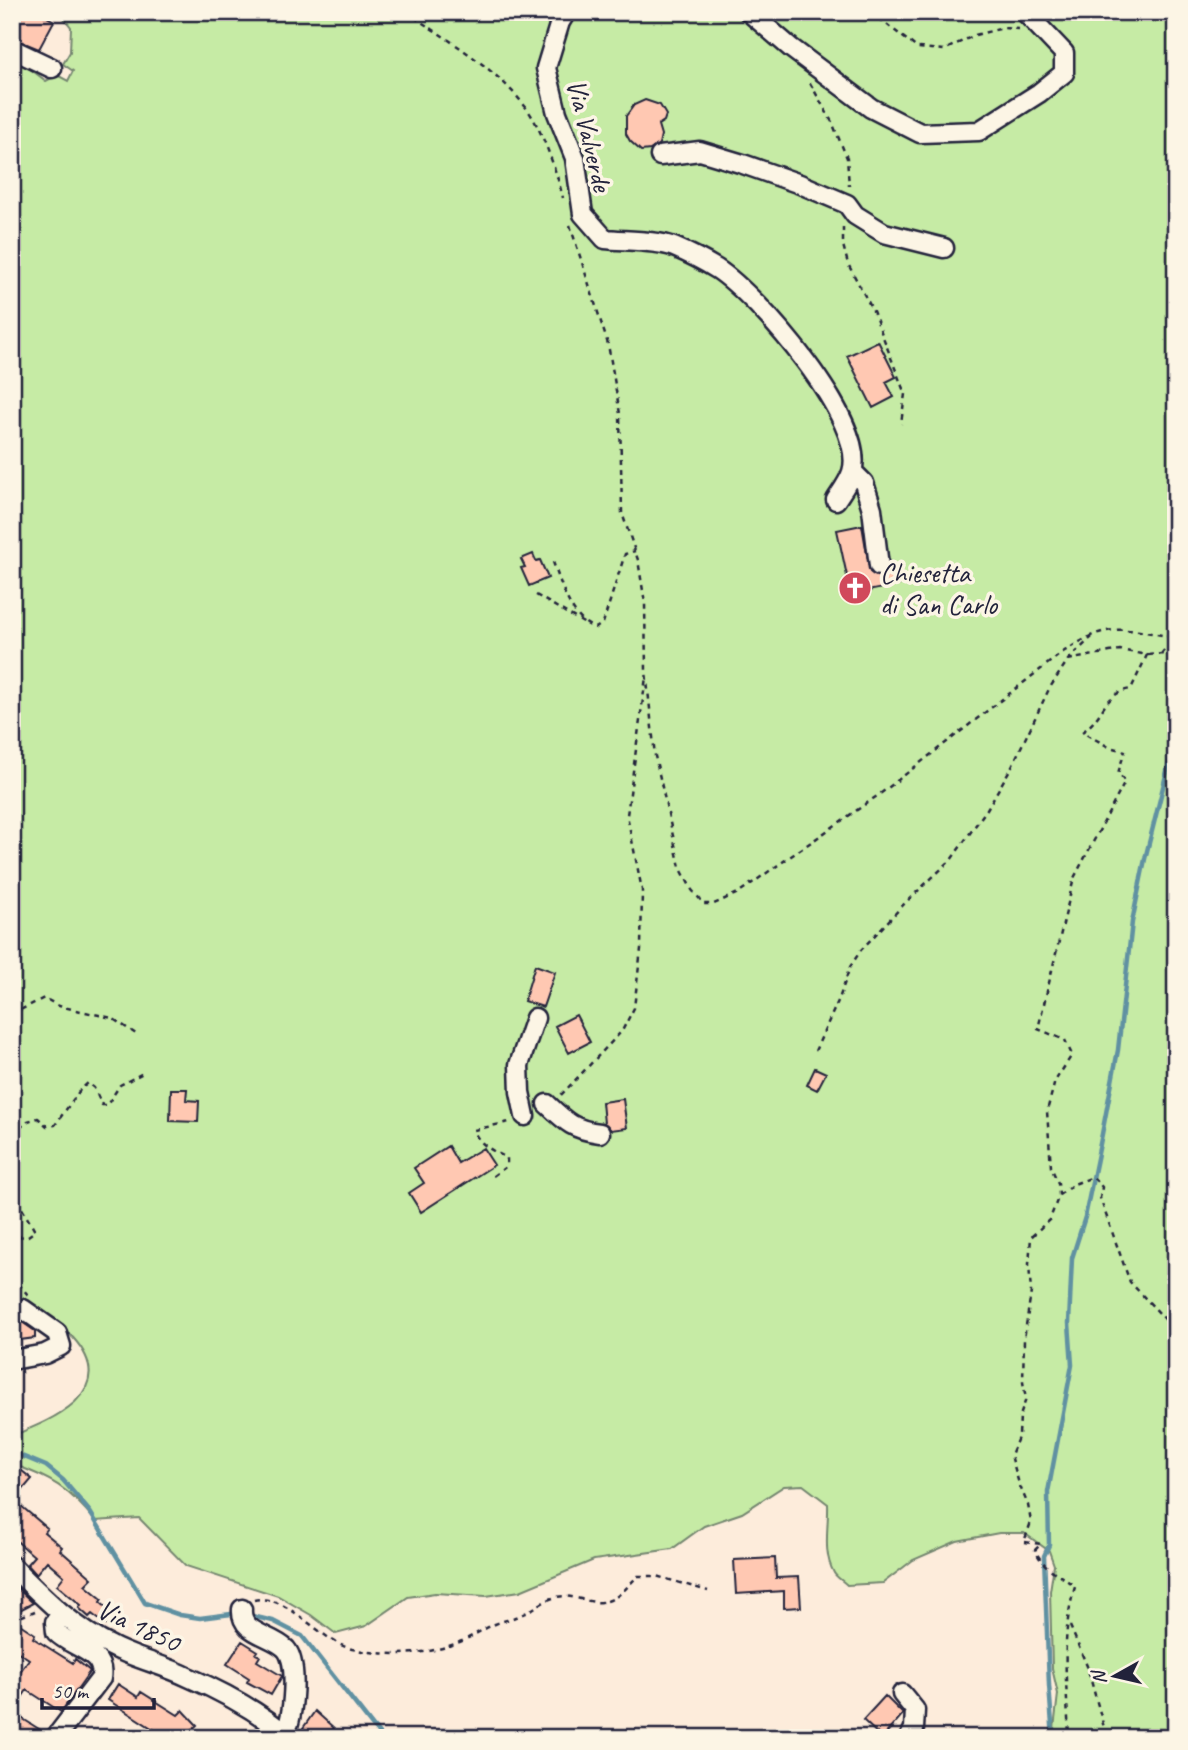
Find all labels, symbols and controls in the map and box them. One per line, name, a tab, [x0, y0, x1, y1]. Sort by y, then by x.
street label: Via Valverde	[559, 75, 621, 197]
place label: Chiesetta di San Carlo	[880, 555, 999, 622]
church icon: Chiesetta di San Carlo	[836, 569, 874, 607]
street label: Via 1850	[92, 1591, 188, 1661]
north arrow	[1080, 1642, 1150, 1712]
scale bar	[42, 1666, 154, 1710]
text: N	[1086, 1668, 1112, 1686]
text: 50 m	[52, 1678, 90, 1704]

